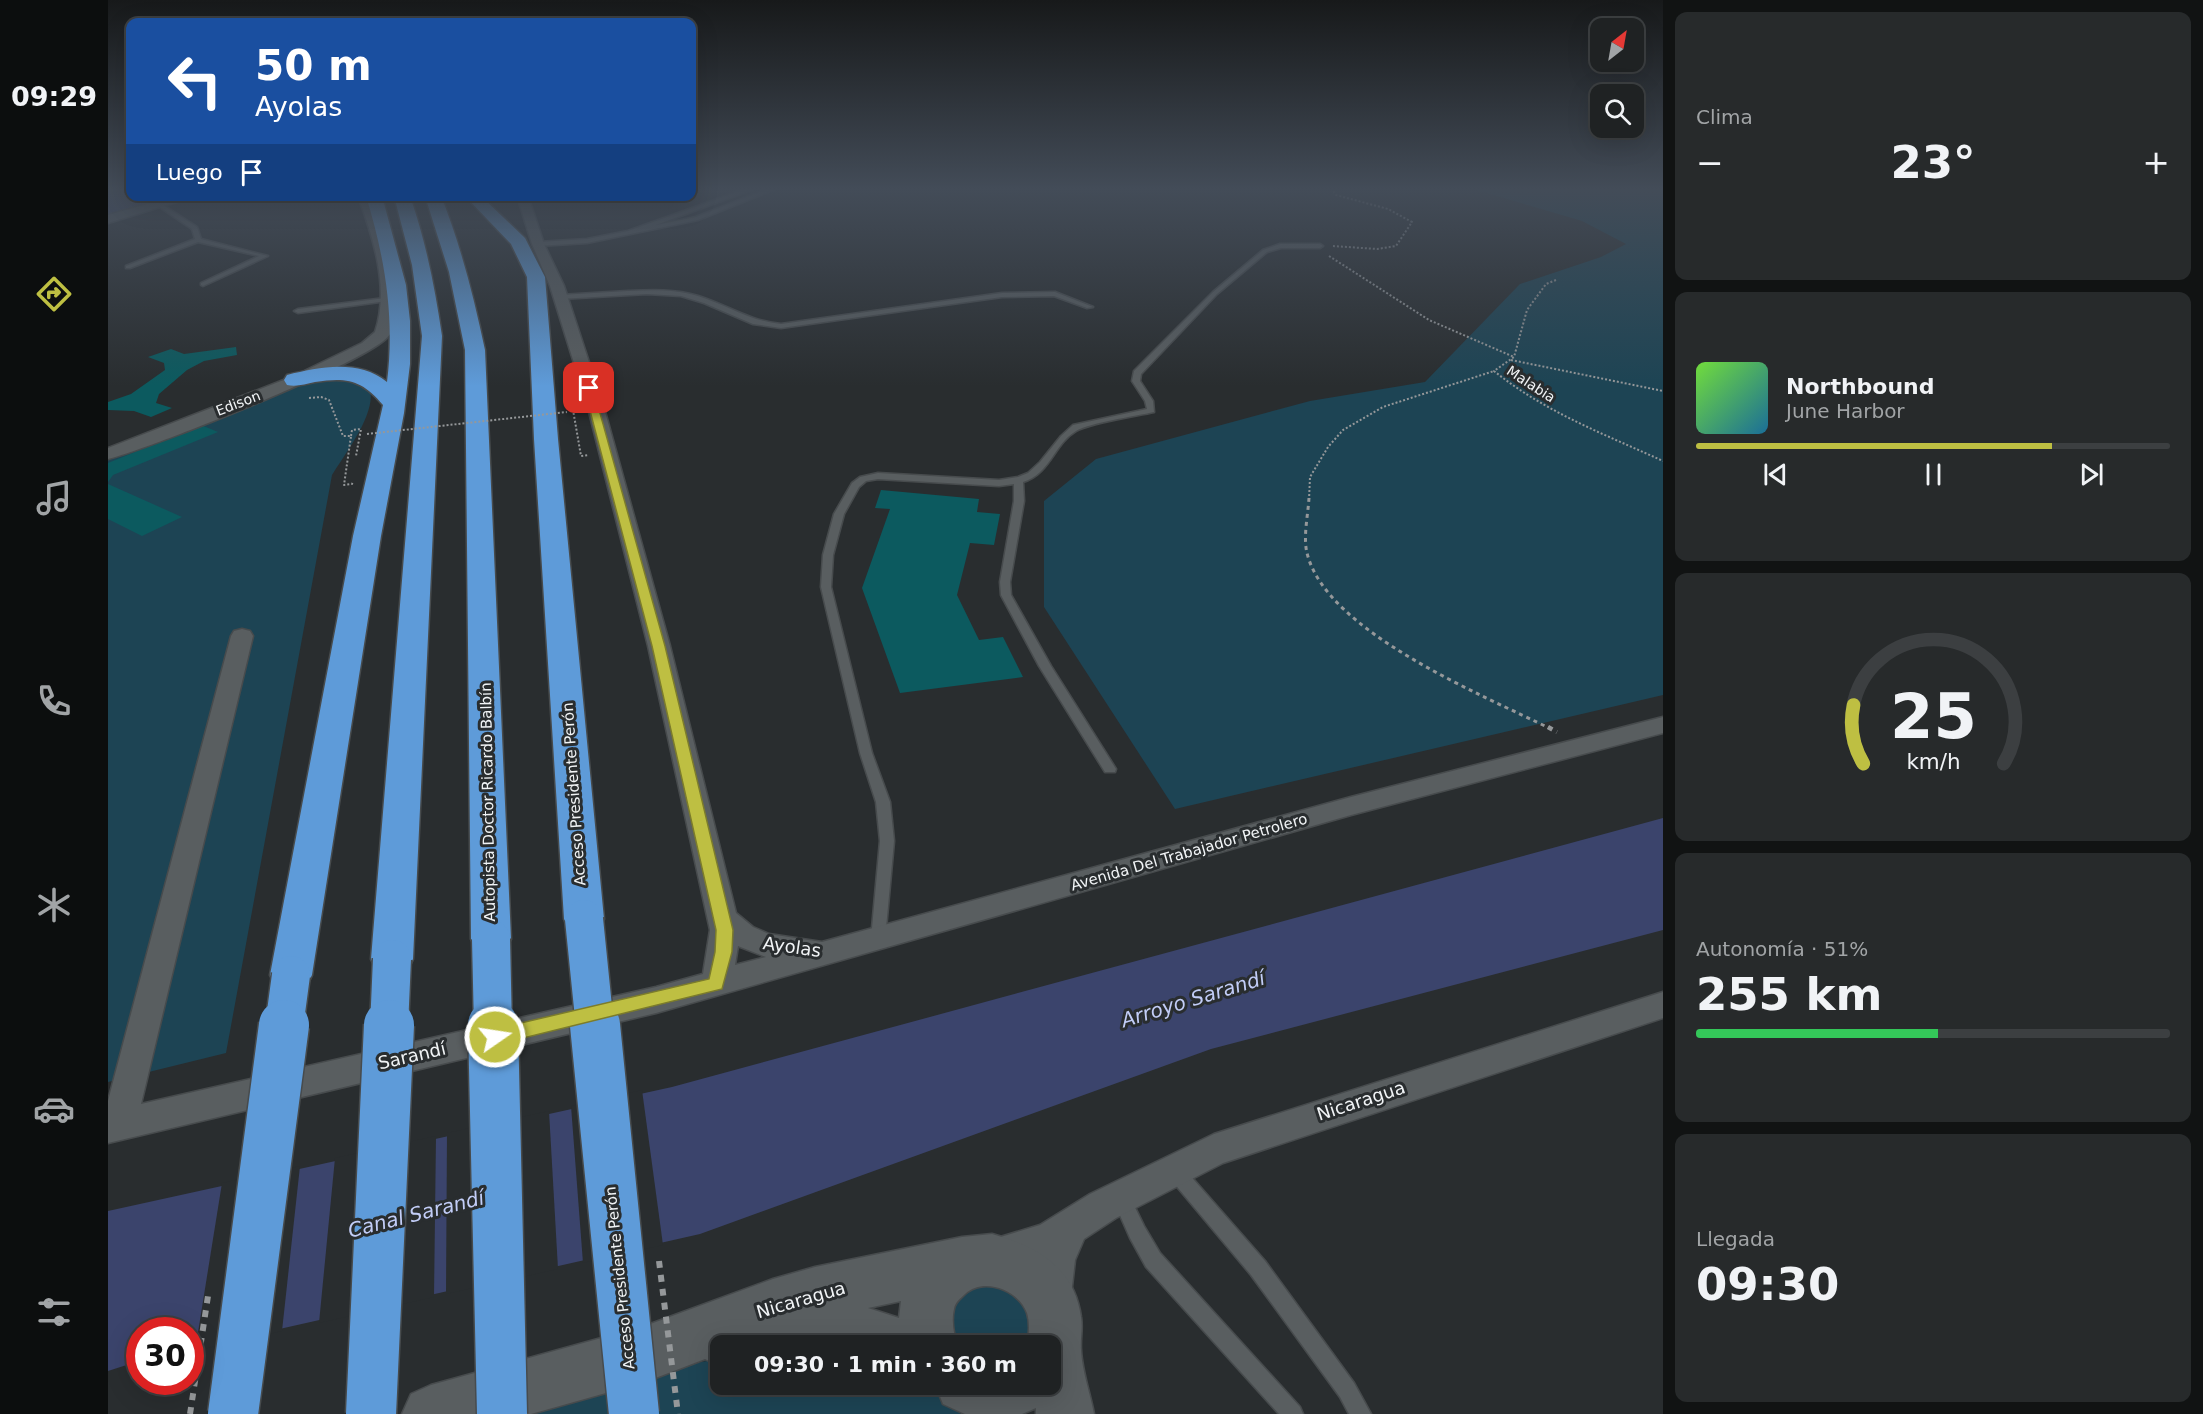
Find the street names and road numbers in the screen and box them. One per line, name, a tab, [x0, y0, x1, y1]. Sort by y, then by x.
street label: Malabia	[1504, 362, 1558, 406]
street label: Edison	[213, 387, 263, 419]
street label: Autopista Doctor Ricardo Balbín	[477, 682, 499, 922]
street label: Acceso Presidente Perón	[559, 702, 589, 886]
street label: Avenida Del Trabajador Petrolero	[1069, 810, 1309, 894]
street label: Ayolas	[762, 932, 822, 961]
street label: Sarandí	[376, 1037, 449, 1073]
street label: Nicaragua	[1314, 1076, 1408, 1125]
street label: Acceso Presidente Perón	[601, 1186, 639, 1370]
street label: Nicaragua	[754, 1277, 848, 1322]

